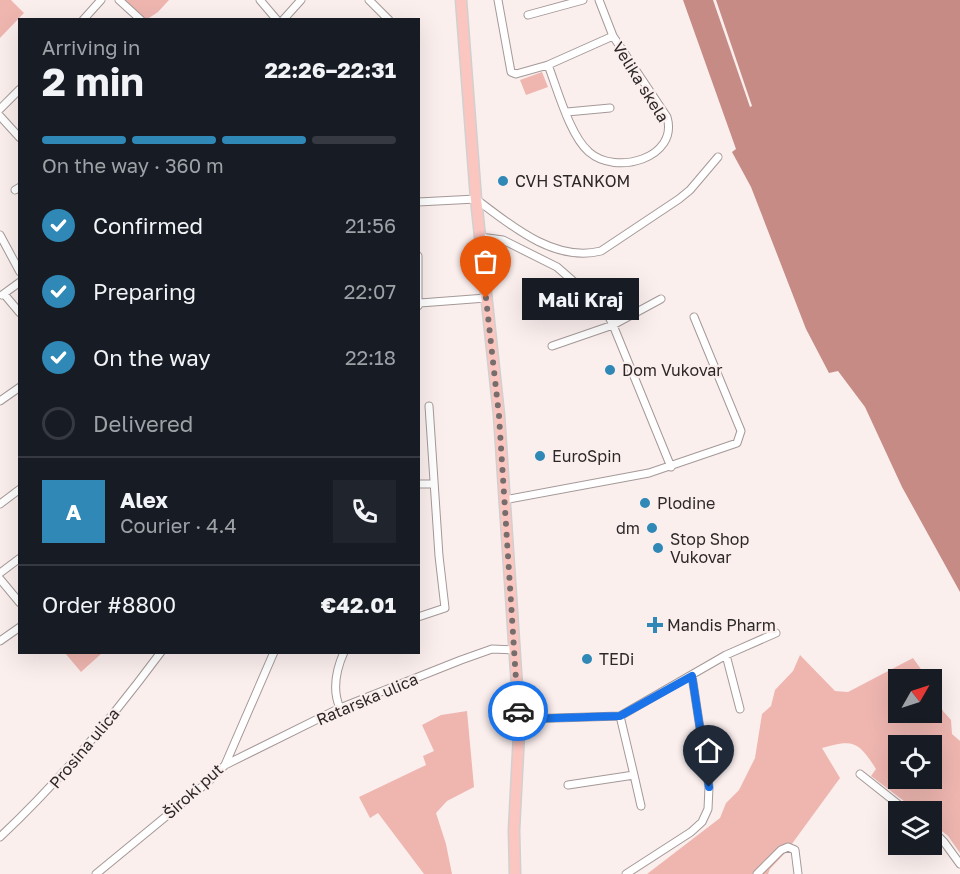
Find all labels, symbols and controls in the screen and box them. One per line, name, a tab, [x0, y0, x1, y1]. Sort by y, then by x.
text: Arriving in	[42, 35, 140, 59]
street label: Velika skela	[608, 38, 674, 126]
text: 22:26–22:31	[264, 56, 396, 83]
text: 2 min	[42, 58, 144, 105]
text: On the way · 360 m	[42, 153, 224, 177]
place label: CVH STANKOM	[515, 171, 630, 191]
marker: CVH STANKOM	[496, 174, 510, 188]
icon: check	[42, 209, 75, 242]
text: Confirmed	[93, 212, 203, 239]
text: 21:56	[345, 213, 396, 237]
pin	[460, 236, 511, 298]
icon: bag	[469, 245, 502, 278]
icon: check	[42, 275, 75, 308]
callout: Mali Kraj	[522, 277, 639, 319]
text: Preparing	[93, 278, 196, 305]
text: 22:07	[344, 279, 396, 303]
text: Mali Kraj	[538, 287, 623, 311]
icon: check	[42, 341, 75, 374]
text: On the way	[93, 344, 211, 371]
text: 22:18	[345, 345, 396, 369]
place label: Dom Vukovar	[622, 360, 722, 380]
marker: Dom Vukovar	[603, 363, 617, 377]
text: Delivered	[93, 410, 193, 437]
place label: EuroSpin	[552, 446, 621, 466]
marker: EuroSpin	[533, 449, 547, 463]
button: phone	[333, 480, 396, 543]
text: Alex	[120, 486, 168, 513]
place label: Plodine	[657, 493, 715, 513]
marker: Plodine	[638, 496, 652, 510]
text: A	[66, 498, 81, 525]
text: Courier · 4.4	[120, 513, 237, 537]
place label: dm	[616, 518, 640, 538]
marker: dm	[645, 521, 659, 535]
place label: Stop Shop Vukovar	[670, 529, 749, 567]
marker: Stop Shop Vukovar	[651, 541, 665, 555]
text: Order #8800	[42, 591, 176, 618]
text: €42.01	[321, 591, 396, 618]
place label: Mandis Pharm	[667, 615, 776, 635]
marker: Mandis Pharm	[648, 618, 662, 632]
place label: TEDi	[599, 649, 634, 669]
marker: TEDi	[580, 652, 594, 666]
street label: Ratarska ulica	[313, 669, 421, 729]
north arrow	[888, 669, 942, 723]
map controls	[888, 669, 942, 855]
courier	[488, 681, 548, 741]
icon: car	[502, 695, 535, 728]
street label: Prosina ulica	[45, 704, 123, 792]
pin	[683, 725, 734, 787]
icon: home	[692, 734, 725, 767]
button: locate	[888, 735, 942, 789]
street label: Široki put	[159, 759, 227, 823]
button: layers	[888, 801, 942, 855]

